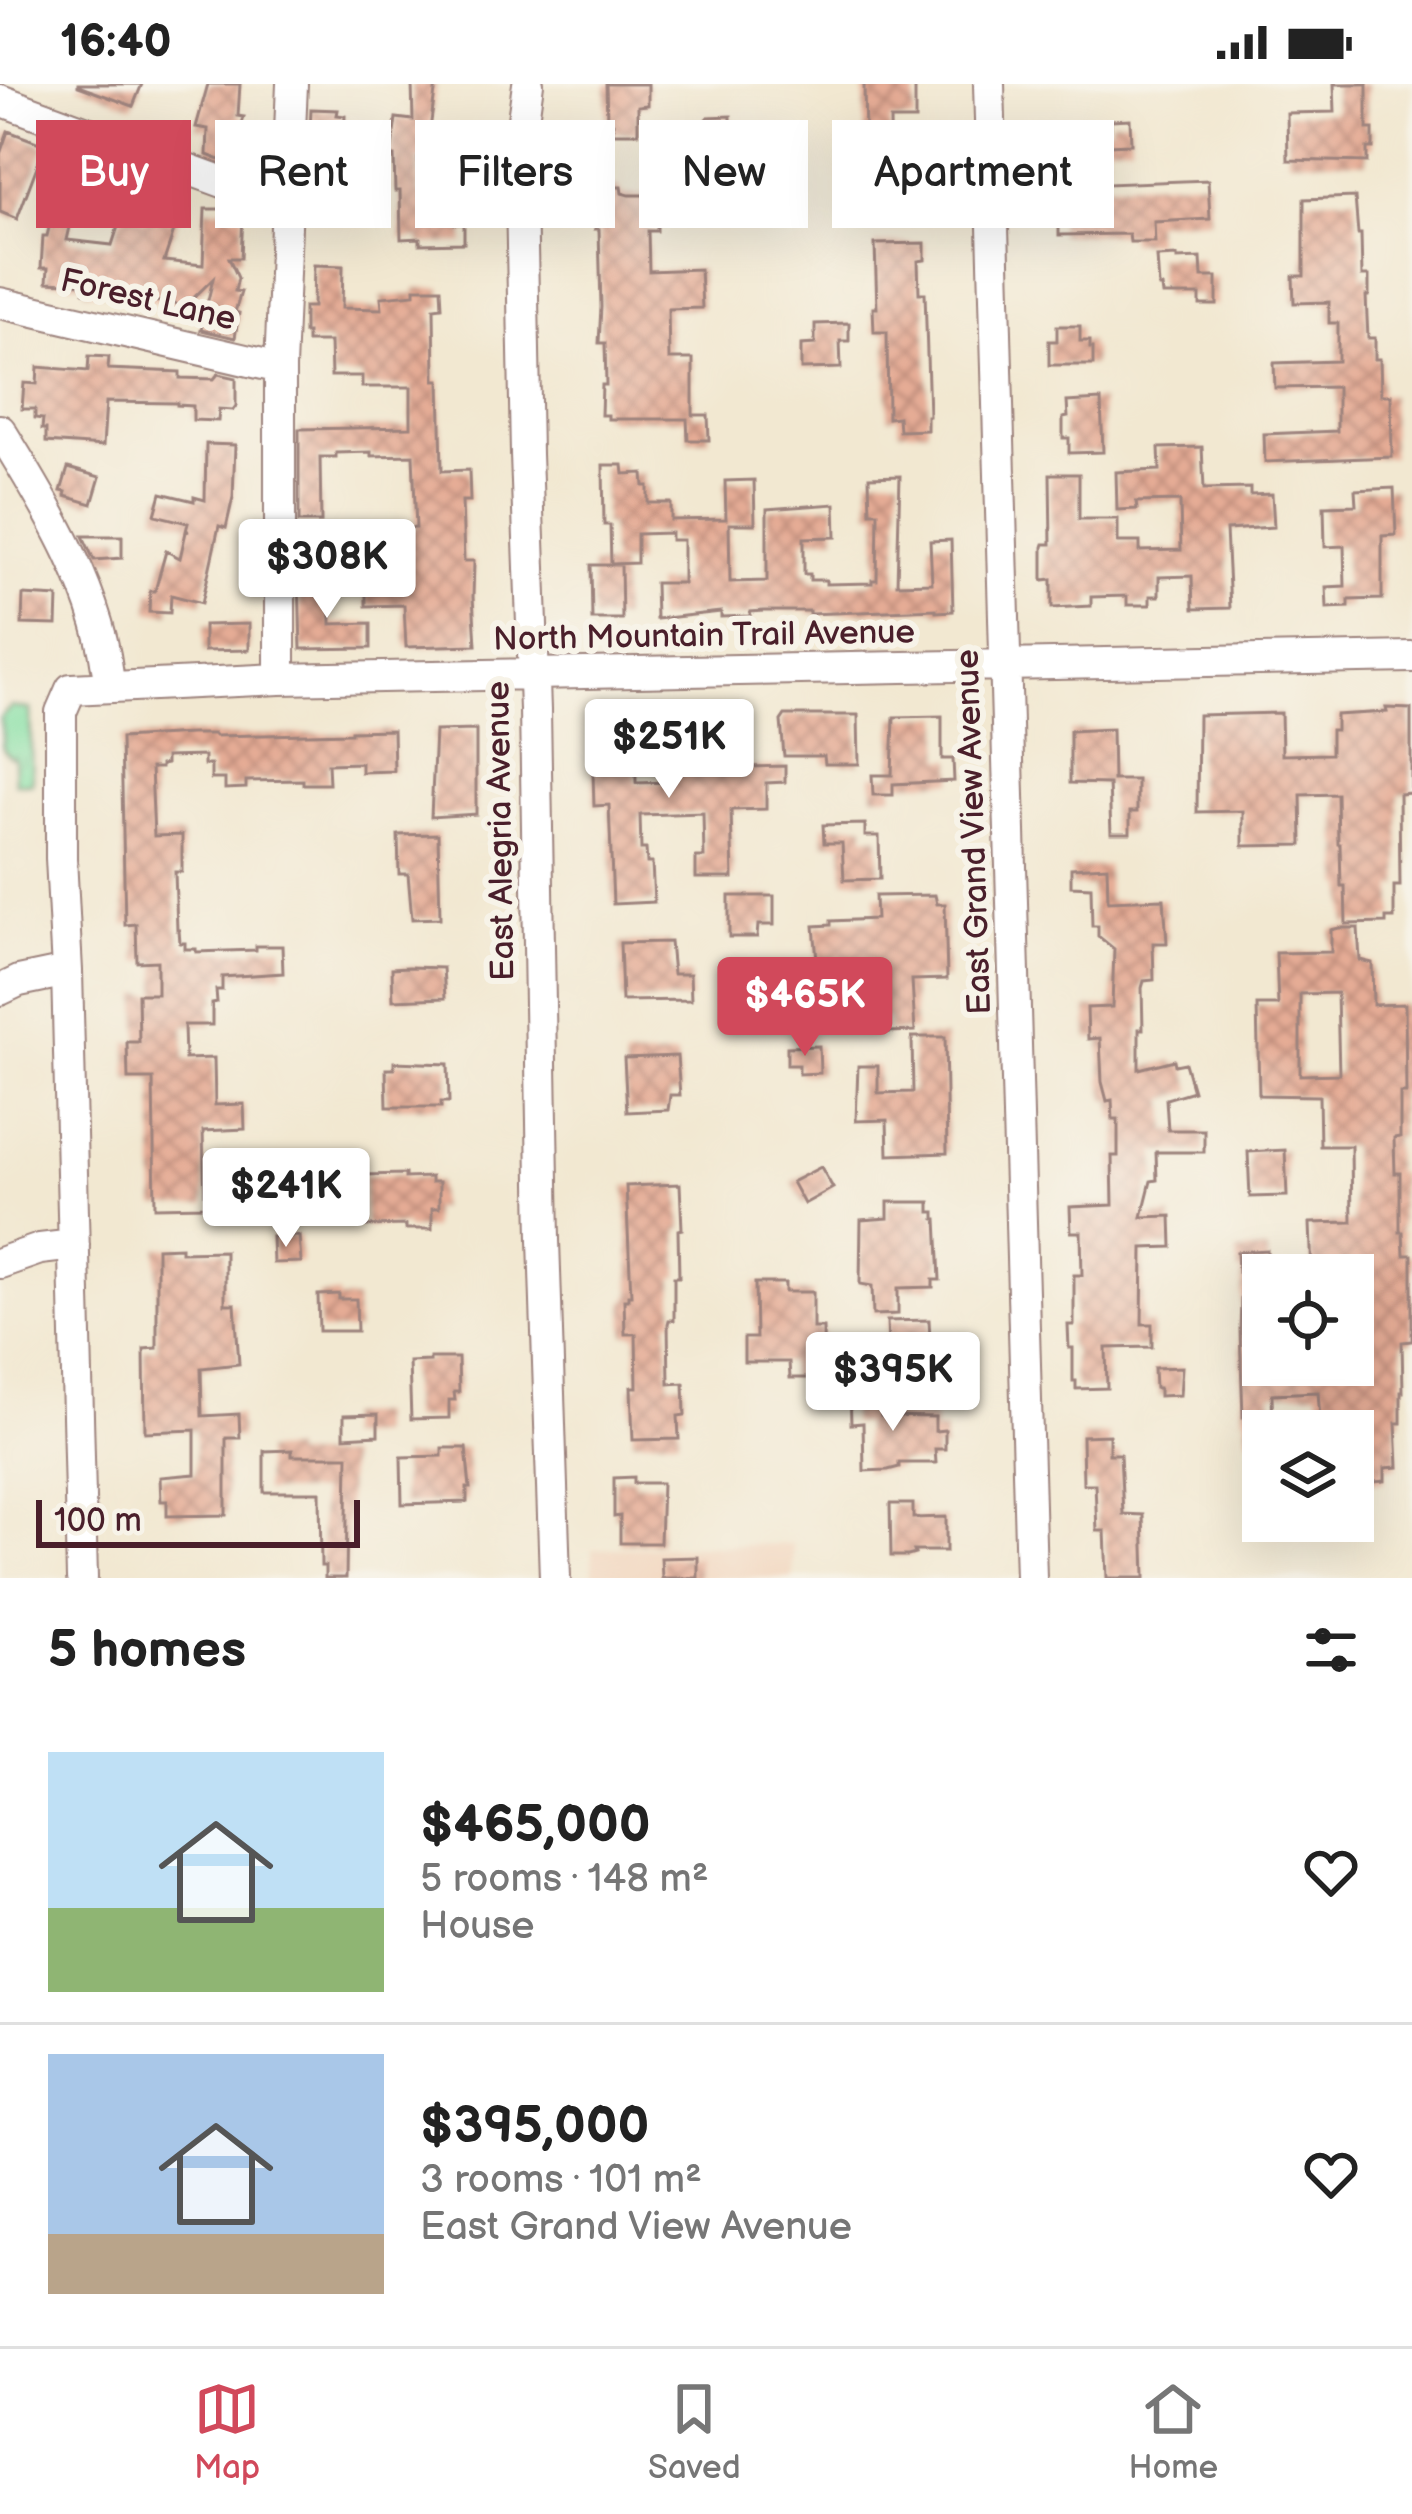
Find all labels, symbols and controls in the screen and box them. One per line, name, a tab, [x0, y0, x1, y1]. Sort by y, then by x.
text: 16:40	[60, 15, 172, 70]
chip: Buy	[36, 120, 191, 228]
chip: Rent	[215, 120, 391, 228]
chip: Filters	[415, 120, 615, 228]
chip: New	[639, 120, 808, 228]
chip: Apartment	[832, 120, 1114, 228]
street label: Forest Lane	[57, 260, 239, 340]
pin: $308K	[243, 519, 411, 621]
text: $308K	[266, 534, 388, 581]
street label: North Mountain Trail Avenue	[493, 612, 915, 660]
street label: East Grand View Avenue	[948, 649, 1000, 1015]
street label: East Alegria Avenue	[478, 681, 524, 981]
pin: $251K	[585, 699, 753, 801]
text: $251K	[612, 714, 726, 761]
pin: $465K	[721, 957, 889, 1059]
text: $465K	[744, 972, 866, 1019]
pin: $241K	[202, 1148, 370, 1250]
text: $241K	[230, 1163, 342, 1210]
map controls	[1242, 1254, 1374, 1542]
button: locate	[1242, 1254, 1374, 1386]
pin: $395K	[809, 1332, 977, 1434]
text: $395K	[833, 1347, 953, 1394]
button: layers	[1242, 1410, 1374, 1542]
scale bar	[36, 1494, 360, 1547]
text: 100 m	[54, 1501, 142, 1541]
icon: filters	[1298, 1617, 1364, 1683]
text: 5 homes	[48, 1620, 246, 1681]
text: $465,000	[420, 1795, 651, 1856]
icon: home	[144, 1800, 288, 1944]
icon: heart	[1298, 1839, 1364, 1905]
text: 5 rooms · 148 m²	[420, 1856, 709, 1903]
text: House	[420, 1903, 534, 1950]
text: $395,000	[420, 2096, 649, 2157]
icon: home	[144, 2102, 288, 2246]
icon: heart	[1298, 2141, 1364, 2207]
text: 3 rooms · 101 m²	[420, 2157, 702, 2204]
text: East Grand View Avenue	[420, 2204, 852, 2251]
tab: Map	[194, 2376, 260, 2488]
tab: Saved	[648, 2376, 741, 2488]
tab: Home	[1128, 2376, 1218, 2488]

